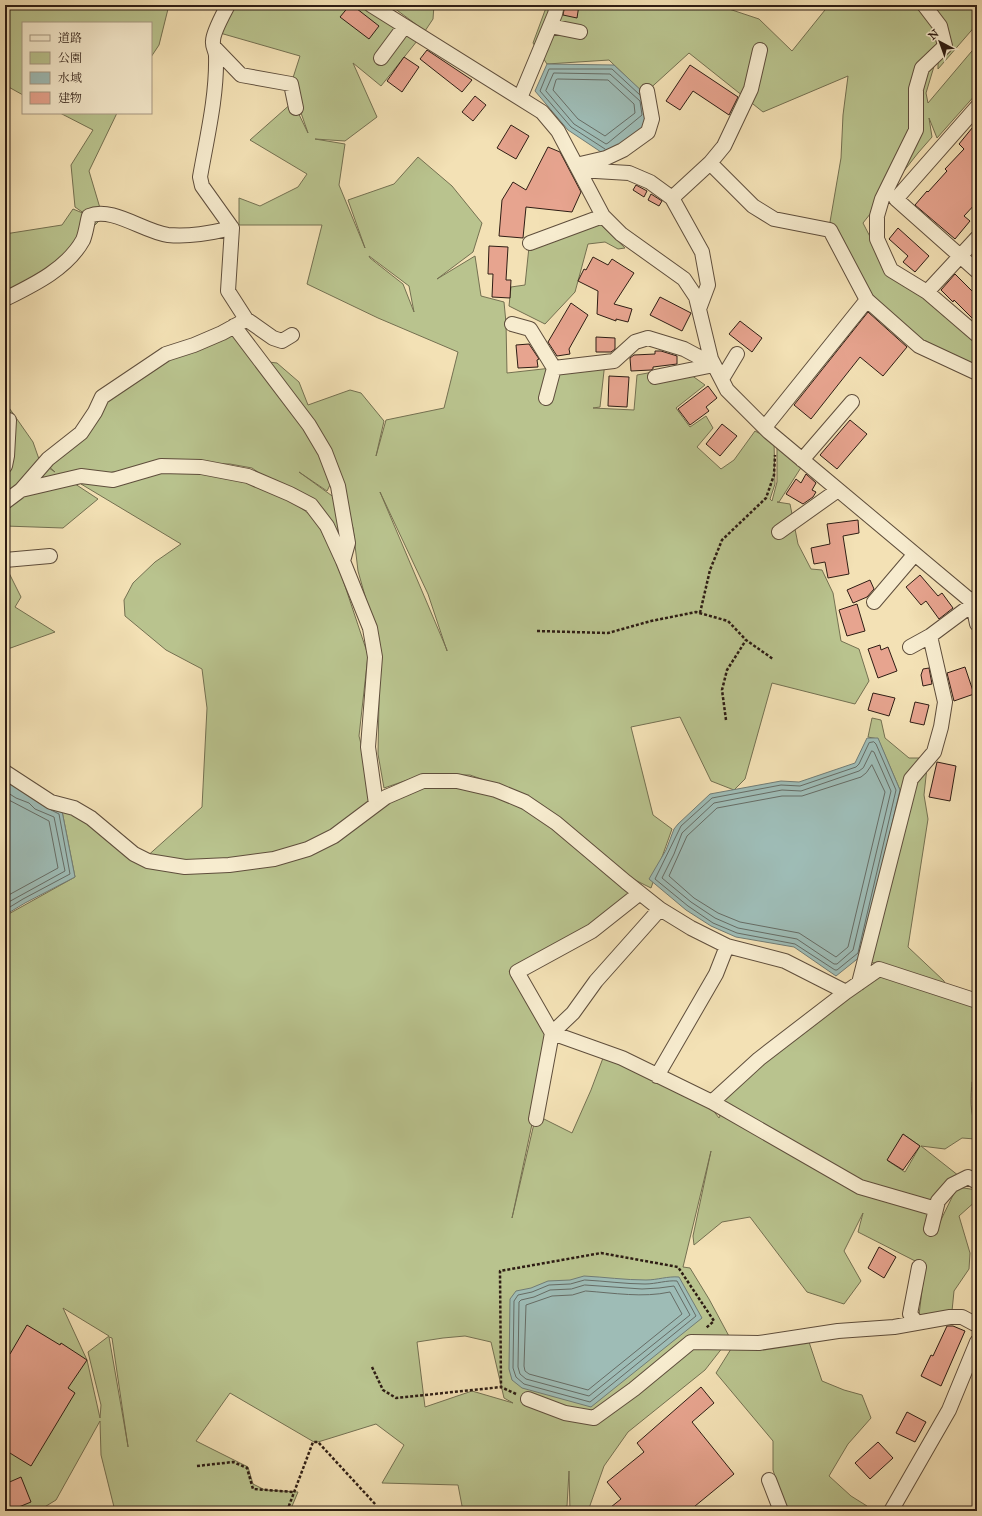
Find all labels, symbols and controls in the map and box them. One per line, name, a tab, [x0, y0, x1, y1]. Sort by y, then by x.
legend	[22, 22, 152, 114]
north arrow	[920, 22, 960, 62]
text: N	[926, 26, 942, 43]
text: 道路	[58, 31, 82, 45]
text: 公園	[58, 51, 82, 65]
text: 水域	[58, 71, 82, 85]
text: 建物	[58, 91, 82, 105]

